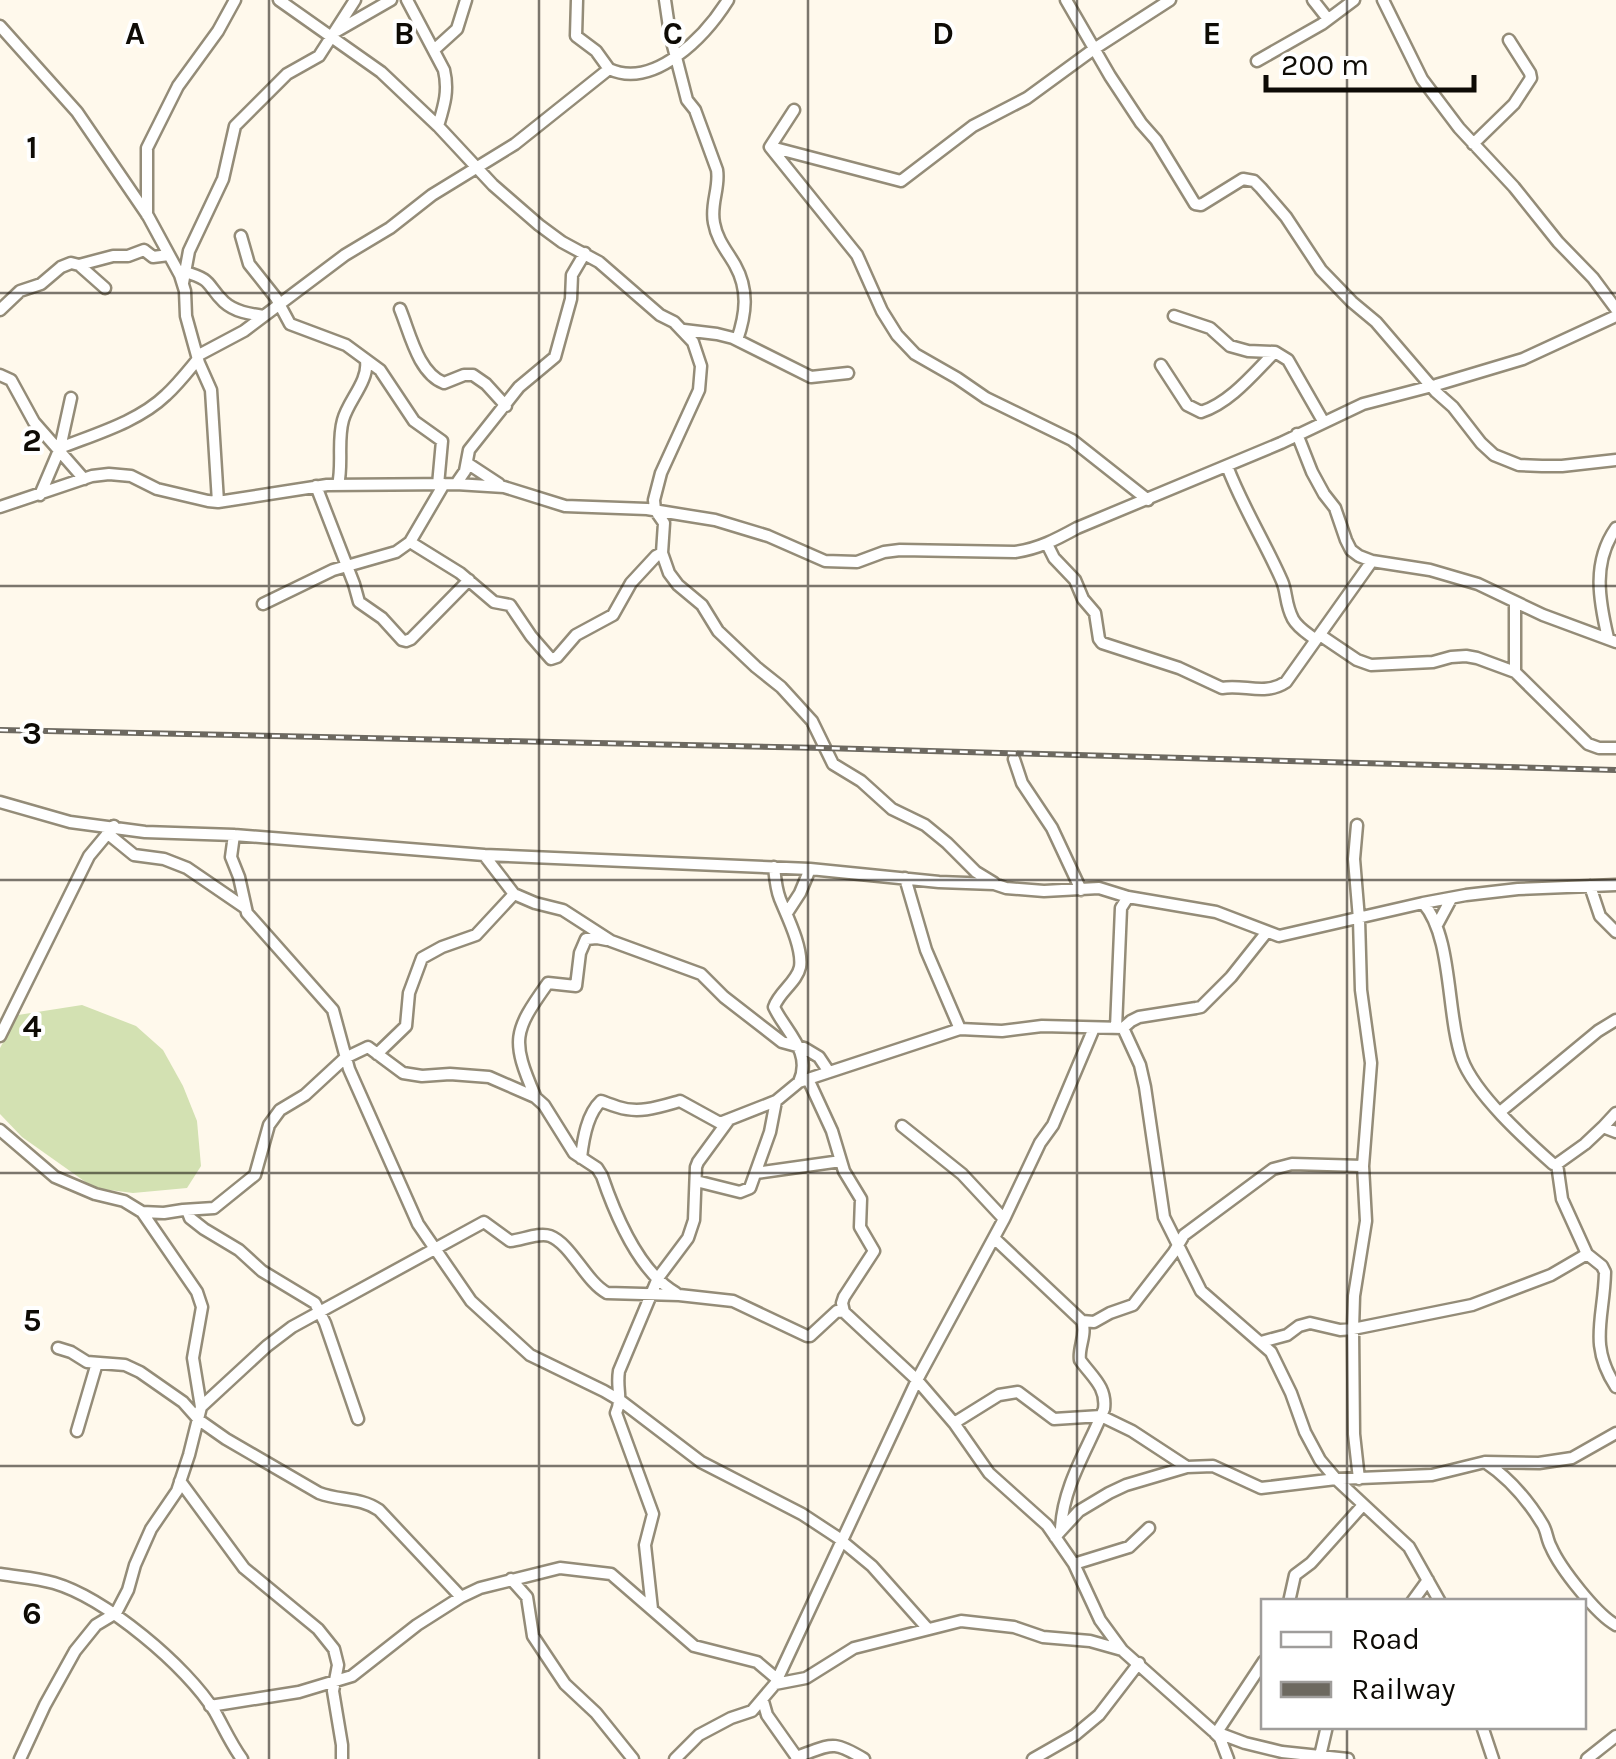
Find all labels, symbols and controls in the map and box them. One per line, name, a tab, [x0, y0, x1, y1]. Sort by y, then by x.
text: A	[125, 15, 145, 52]
text: B	[394, 15, 414, 52]
text: C	[663, 15, 683, 52]
text: D	[932, 15, 954, 52]
text: E	[1203, 15, 1221, 52]
scale bar	[1266, 30, 1474, 92]
text: 200 m	[1281, 47, 1369, 83]
text: 1	[26, 129, 38, 166]
text: 2	[22, 422, 42, 459]
text: 3	[22, 715, 42, 752]
text: 4	[22, 1008, 42, 1045]
text: 5	[23, 1302, 41, 1339]
text: 6	[22, 1595, 42, 1632]
legend	[1261, 1599, 1586, 1729]
text: Road	[1351, 1621, 1420, 1657]
text: Railway	[1351, 1671, 1455, 1707]

